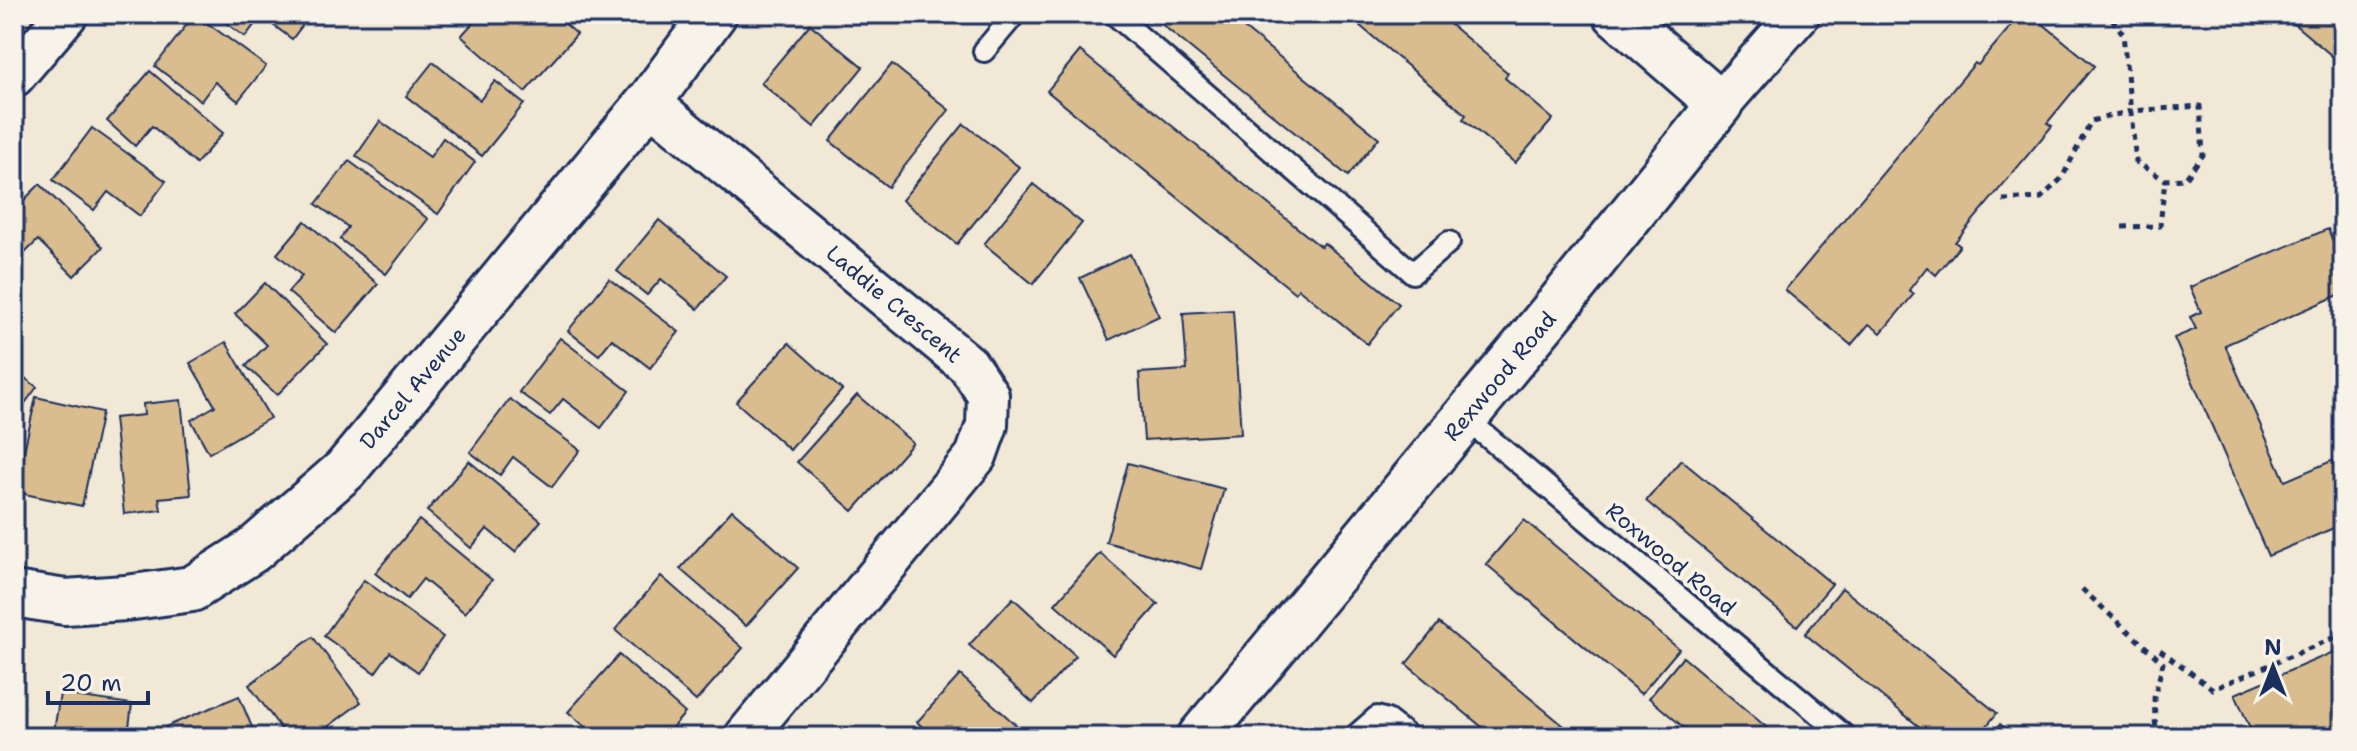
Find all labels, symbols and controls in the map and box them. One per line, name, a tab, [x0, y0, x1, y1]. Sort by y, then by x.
street label: Laddie Crescent	[820, 239, 968, 369]
street label: Rexwood Road	[1437, 305, 1563, 447]
street label: Darcel Avenue	[353, 321, 473, 455]
street label: Roxwood Road	[1600, 496, 1742, 622]
north arrow	[2233, 627, 2313, 707]
text: N	[2264, 633, 2282, 662]
scale bar	[48, 655, 148, 705]
text: 20 m	[60, 667, 122, 699]

